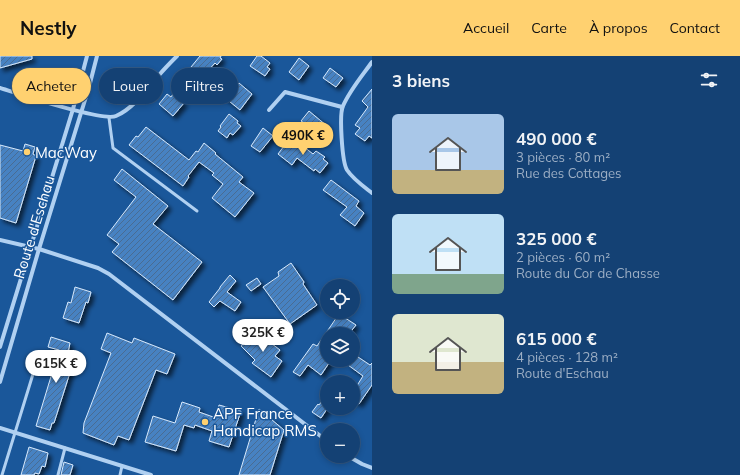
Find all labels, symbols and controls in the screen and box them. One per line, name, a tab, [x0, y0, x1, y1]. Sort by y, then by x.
text: Nestly	[20, 16, 77, 40]
text: Accueil	[463, 19, 509, 37]
text: Carte	[531, 19, 567, 37]
text: À propos	[589, 19, 648, 37]
text: Contact	[670, 19, 720, 37]
chip: Acheter	[12, 68, 91, 104]
chip: Louer	[99, 68, 163, 104]
chip: Filtres	[171, 68, 238, 104]
icon: filters	[698, 69, 720, 91]
text: 3 biens	[392, 70, 450, 91]
pin: 490K €	[270, 122, 336, 156]
text: 490K €	[281, 127, 325, 143]
text: 490 000 €	[516, 128, 597, 149]
icon: home	[424, 130, 472, 178]
place label: MacWay	[35, 143, 97, 162]
marker: MacWay	[22, 147, 32, 157]
text: 3 pièces · 80 m²	[516, 149, 610, 165]
text: Rue des Cottages	[516, 165, 622, 181]
street label: Route d'Eschau	[9, 173, 59, 281]
text: 325 000 €	[516, 228, 597, 249]
icon: home	[424, 230, 472, 278]
text: 2 pièces · 60 m²	[516, 249, 610, 265]
text: Route du Cor de Chasse	[516, 265, 660, 281]
map controls	[320, 279, 360, 463]
button: locate	[320, 279, 360, 319]
pin: 325K €	[230, 319, 296, 353]
text: 325K €	[241, 324, 285, 340]
button: layers	[320, 327, 360, 367]
text: 615 000 €	[516, 328, 597, 349]
icon: home	[424, 330, 472, 378]
text: 4 pièces · 128 m²	[516, 349, 618, 365]
pin: 615K €	[23, 350, 89, 384]
text: 615K €	[34, 355, 78, 371]
text: Route d'Eschau	[516, 365, 609, 381]
button: +	[320, 375, 360, 415]
place label: APF France Handicap RMS	[213, 404, 317, 440]
marker: APF France Handicap RMS	[200, 417, 210, 427]
button: −	[320, 423, 360, 463]

